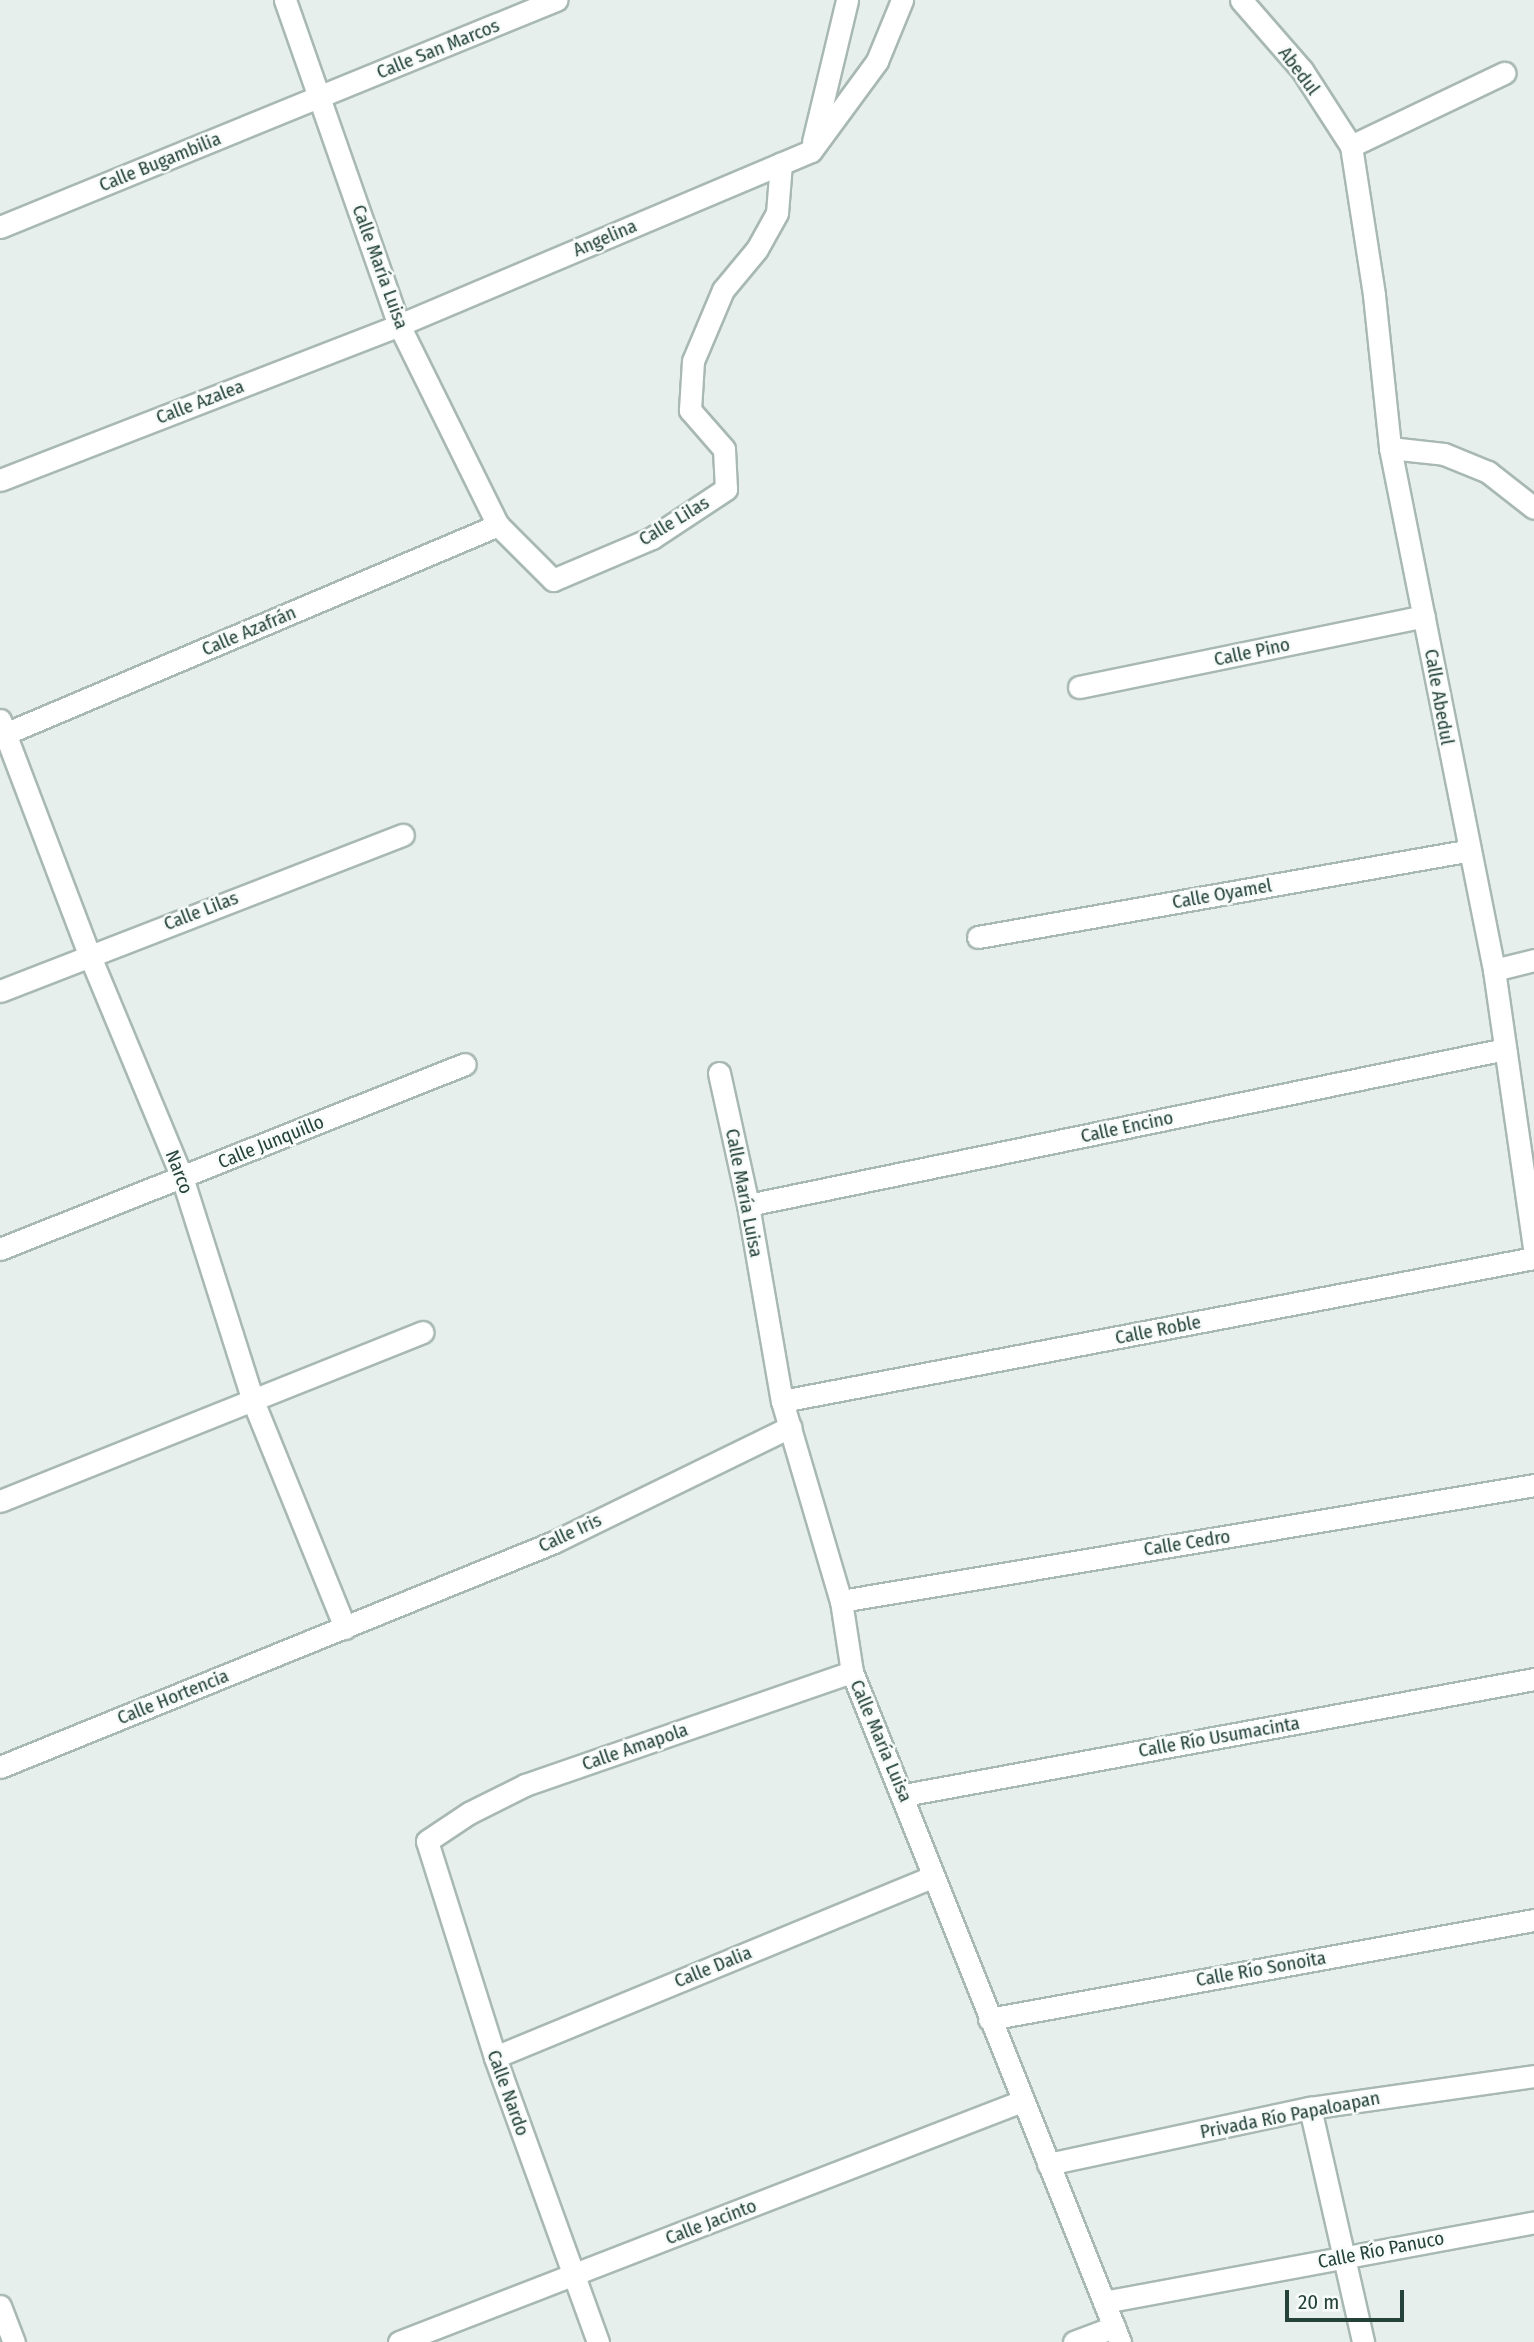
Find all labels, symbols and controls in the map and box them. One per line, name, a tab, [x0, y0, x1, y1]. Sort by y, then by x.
street label: Calle San Marcos	[373, 14, 503, 84]
street label: Abedul	[1273, 42, 1325, 100]
street label: Calle Bugambilia	[96, 127, 224, 197]
street label: Calle María Luisa	[347, 202, 413, 332]
street label: Angelina	[570, 214, 640, 262]
street label: Calle Azalea	[153, 375, 247, 429]
street label: Calle Lilas	[635, 491, 713, 551]
street label: Calle Azafrán	[198, 601, 300, 661]
street label: Calle Pino	[1212, 633, 1292, 671]
street label: Calle Abedul	[1419, 647, 1459, 747]
street label: Calle Oyamel	[1170, 874, 1274, 914]
street label: Calle Lilas	[161, 886, 241, 936]
street label: Calle Encino	[1079, 1106, 1175, 1148]
street label: Calle Junquillo	[215, 1110, 327, 1174]
street label: Calle María Luisa	[720, 1127, 768, 1259]
street label: Narco	[160, 1147, 198, 1197]
street label: Calle Roble	[1113, 1311, 1203, 1349]
street label: Calle Iris	[535, 1509, 605, 1557]
street label: Calle Cedro	[1142, 1525, 1232, 1561]
street label: Calle Hortencia	[114, 1664, 232, 1730]
street label: Calle María Luisa	[845, 1676, 917, 1806]
street label: Calle Río Usumacinta	[1137, 1712, 1301, 1762]
street label: Calle Amapola	[579, 1718, 691, 1776]
street label: Calle Dalia	[671, 1941, 755, 1993]
street label: Calle Río Sonoita	[1194, 1946, 1328, 1992]
street label: Calle Nardo	[482, 2047, 534, 2139]
street label: Privada Río Papaloapan	[1198, 2086, 1382, 2144]
street label: Calle Jacinto	[662, 2194, 760, 2250]
street label: Calle Río Panuco	[1316, 2227, 1446, 2273]
scale bar	[1289, 2276, 1408, 2320]
text: 20 m	[1298, 2289, 1339, 2315]

